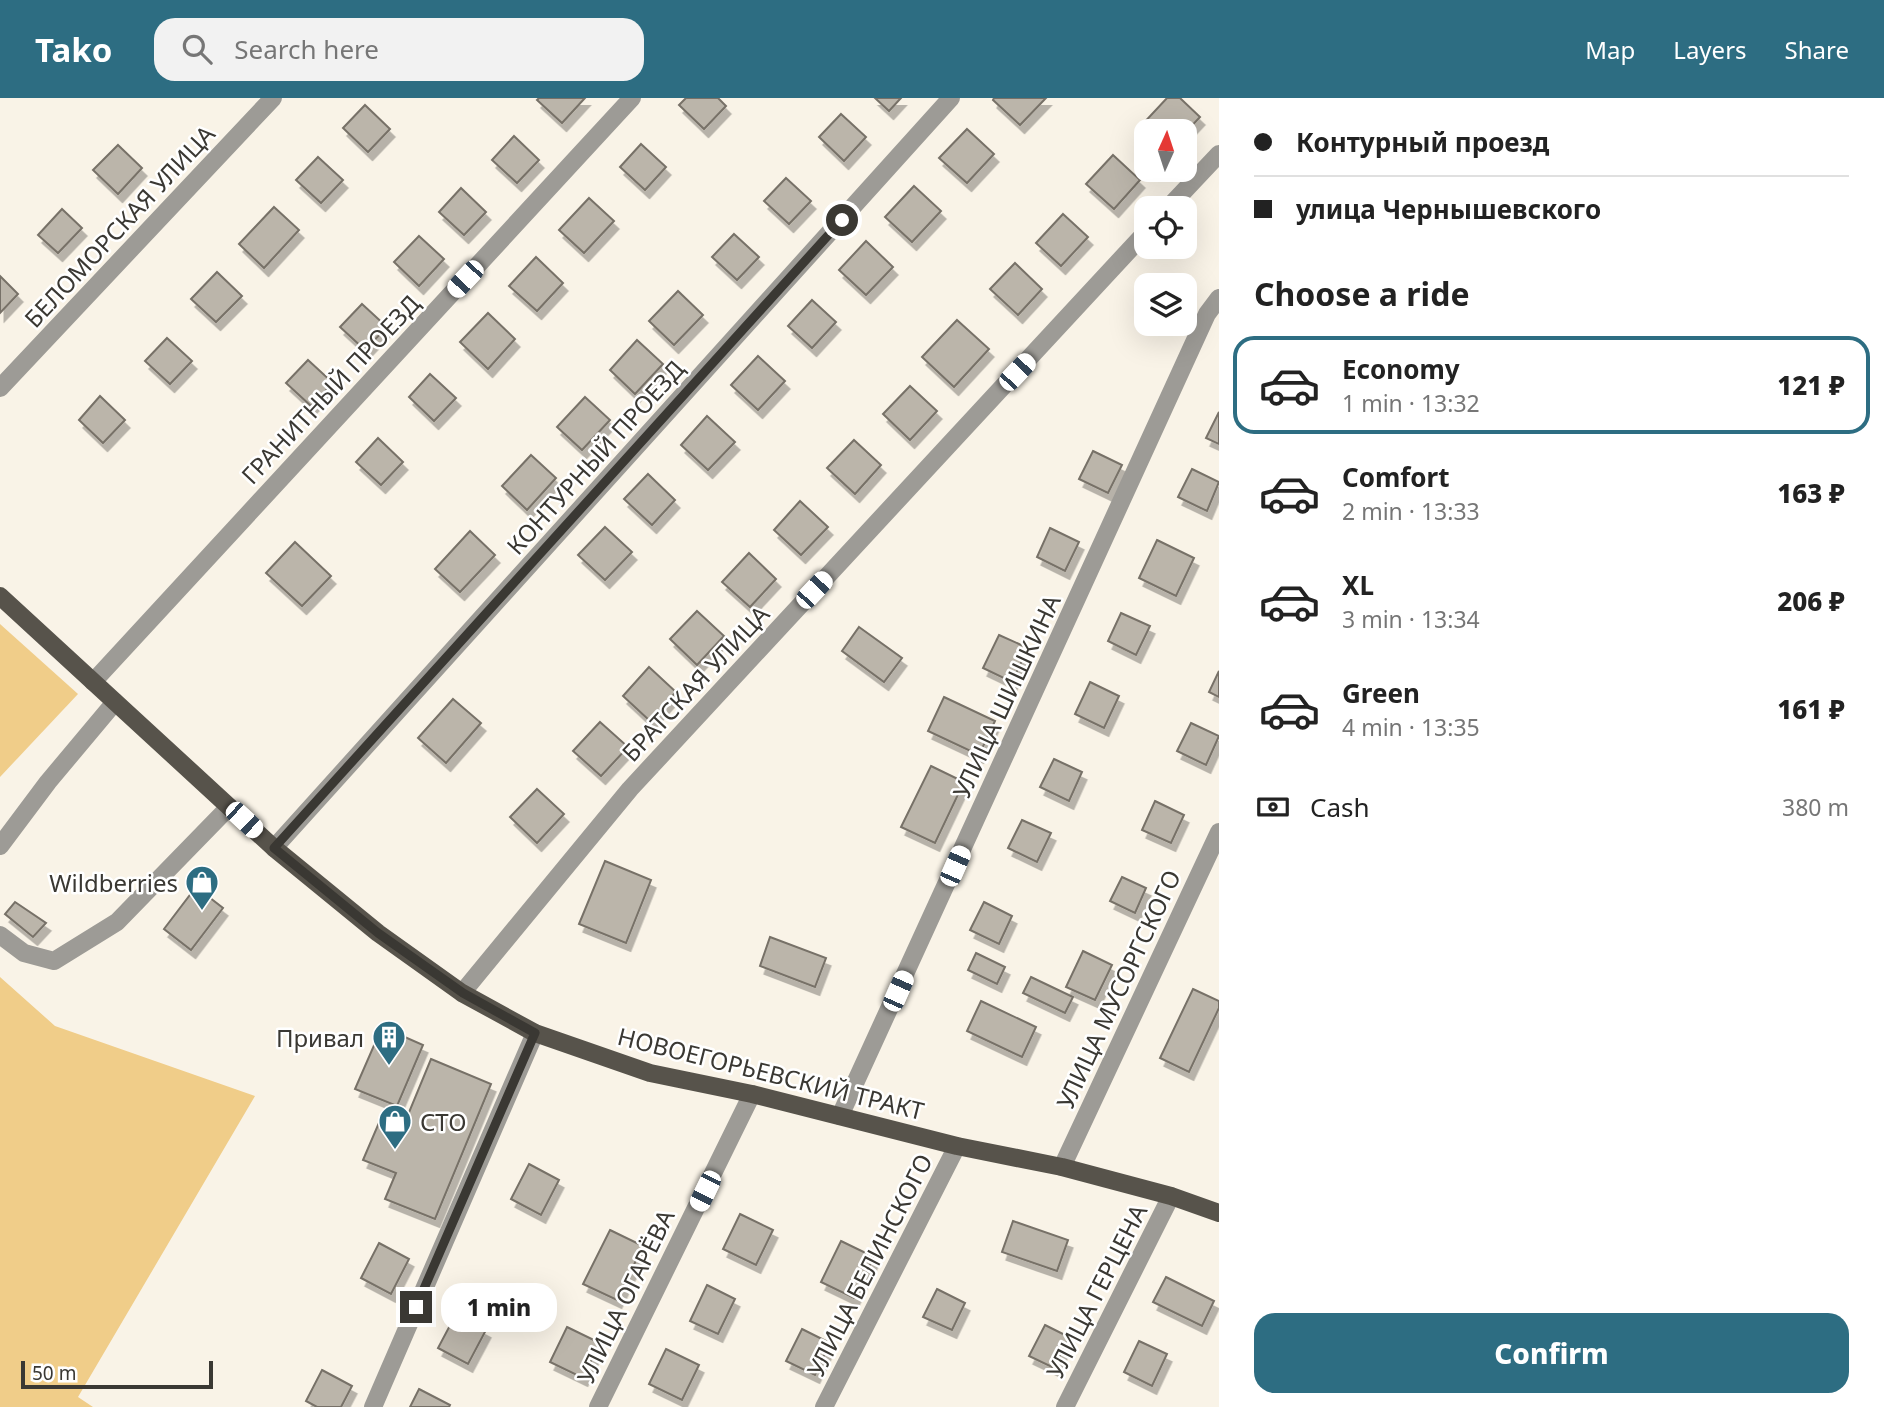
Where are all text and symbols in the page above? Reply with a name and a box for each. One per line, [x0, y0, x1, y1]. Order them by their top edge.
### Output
search box [154, 18, 644, 81]
text: Tako [35, 27, 112, 72]
icon: search [178, 30, 216, 68]
text: Search here [234, 31, 379, 67]
text: Map [1585, 33, 1635, 66]
text: Layers [1673, 33, 1747, 66]
text: Share [1785, 33, 1849, 66]
street label: БЕЛОМОРСКАЯ УЛИЦА [16, 117, 222, 334]
north arrow [1134, 119, 1197, 182]
map controls [1134, 119, 1197, 336]
text: Контурный проезд [1296, 124, 1549, 160]
text: улица Чернышевского [1296, 191, 1601, 227]
button: locate [1134, 196, 1197, 259]
route start [826, 204, 858, 236]
car [443, 256, 488, 302]
text: Choose a ride [1254, 272, 1470, 315]
button: layers [1134, 273, 1197, 336]
street label: ГРАНИТНЫЙ ПРОЕЗД [233, 287, 427, 491]
car [995, 349, 1040, 395]
text: Economy [1342, 351, 1460, 387]
street label: КОНТУРНЫЙ ПРОЕЗД [499, 352, 692, 561]
icon: car [1258, 354, 1321, 417]
text: 121 ₽ [1777, 367, 1845, 403]
text: 1 min · 13:32 [1342, 387, 1480, 419]
text: Comfort [1342, 459, 1450, 495]
icon: car [1258, 462, 1321, 525]
text: 163 ₽ [1777, 475, 1845, 511]
text: 2 min · 13:33 [1342, 495, 1480, 527]
car [792, 567, 837, 613]
text: XL [1342, 567, 1374, 603]
icon: car [1258, 570, 1321, 633]
text: 206 ₽ [1777, 583, 1845, 619]
street label: УЛИЦА ШИШКИНА [944, 588, 1068, 803]
street label: БРАТСКАЯ УЛИЦА [614, 597, 777, 768]
text: 3 min · 13:34 [1342, 603, 1480, 635]
text: Green [1342, 675, 1420, 711]
icon: car [1258, 678, 1321, 741]
text: 161 ₽ [1777, 691, 1845, 727]
text: 4 min · 13:35 [1342, 711, 1480, 743]
icon: cash [1254, 788, 1292, 826]
text: Cash [1310, 789, 1370, 825]
text: 380 m [1782, 791, 1849, 823]
car [222, 798, 267, 842]
car [937, 843, 974, 889]
shop icon: Wildberries [183, 863, 221, 912]
street label: УЛИЦА МУСОРГСКОГО [1048, 864, 1188, 1114]
place label: Wildberries [49, 866, 178, 899]
car [880, 968, 917, 1014]
building icon: Привал [370, 1018, 408, 1067]
street label: НОВОЕГОРЬЕВСКИЙ ТРАКТ [614, 1019, 928, 1127]
place label: Привал [276, 1021, 364, 1054]
shop icon: СТО [376, 1102, 414, 1151]
place label: СТО [420, 1105, 467, 1138]
street label: УЛИЦА БЕЛИНСКОГО [799, 1148, 939, 1382]
car [687, 1168, 724, 1214]
street label: УЛИЦА ГЕРЦЕНА [1038, 1198, 1154, 1384]
street label: УЛИЦА ОГАРЁВА [569, 1203, 682, 1388]
callout: 1 min [440, 1282, 556, 1332]
route end [400, 1291, 432, 1323]
text: 1 min [467, 1291, 531, 1323]
button: Confirm [1254, 1313, 1849, 1393]
scale bar [21, 1358, 214, 1390]
text: 50 m [32, 1360, 76, 1386]

